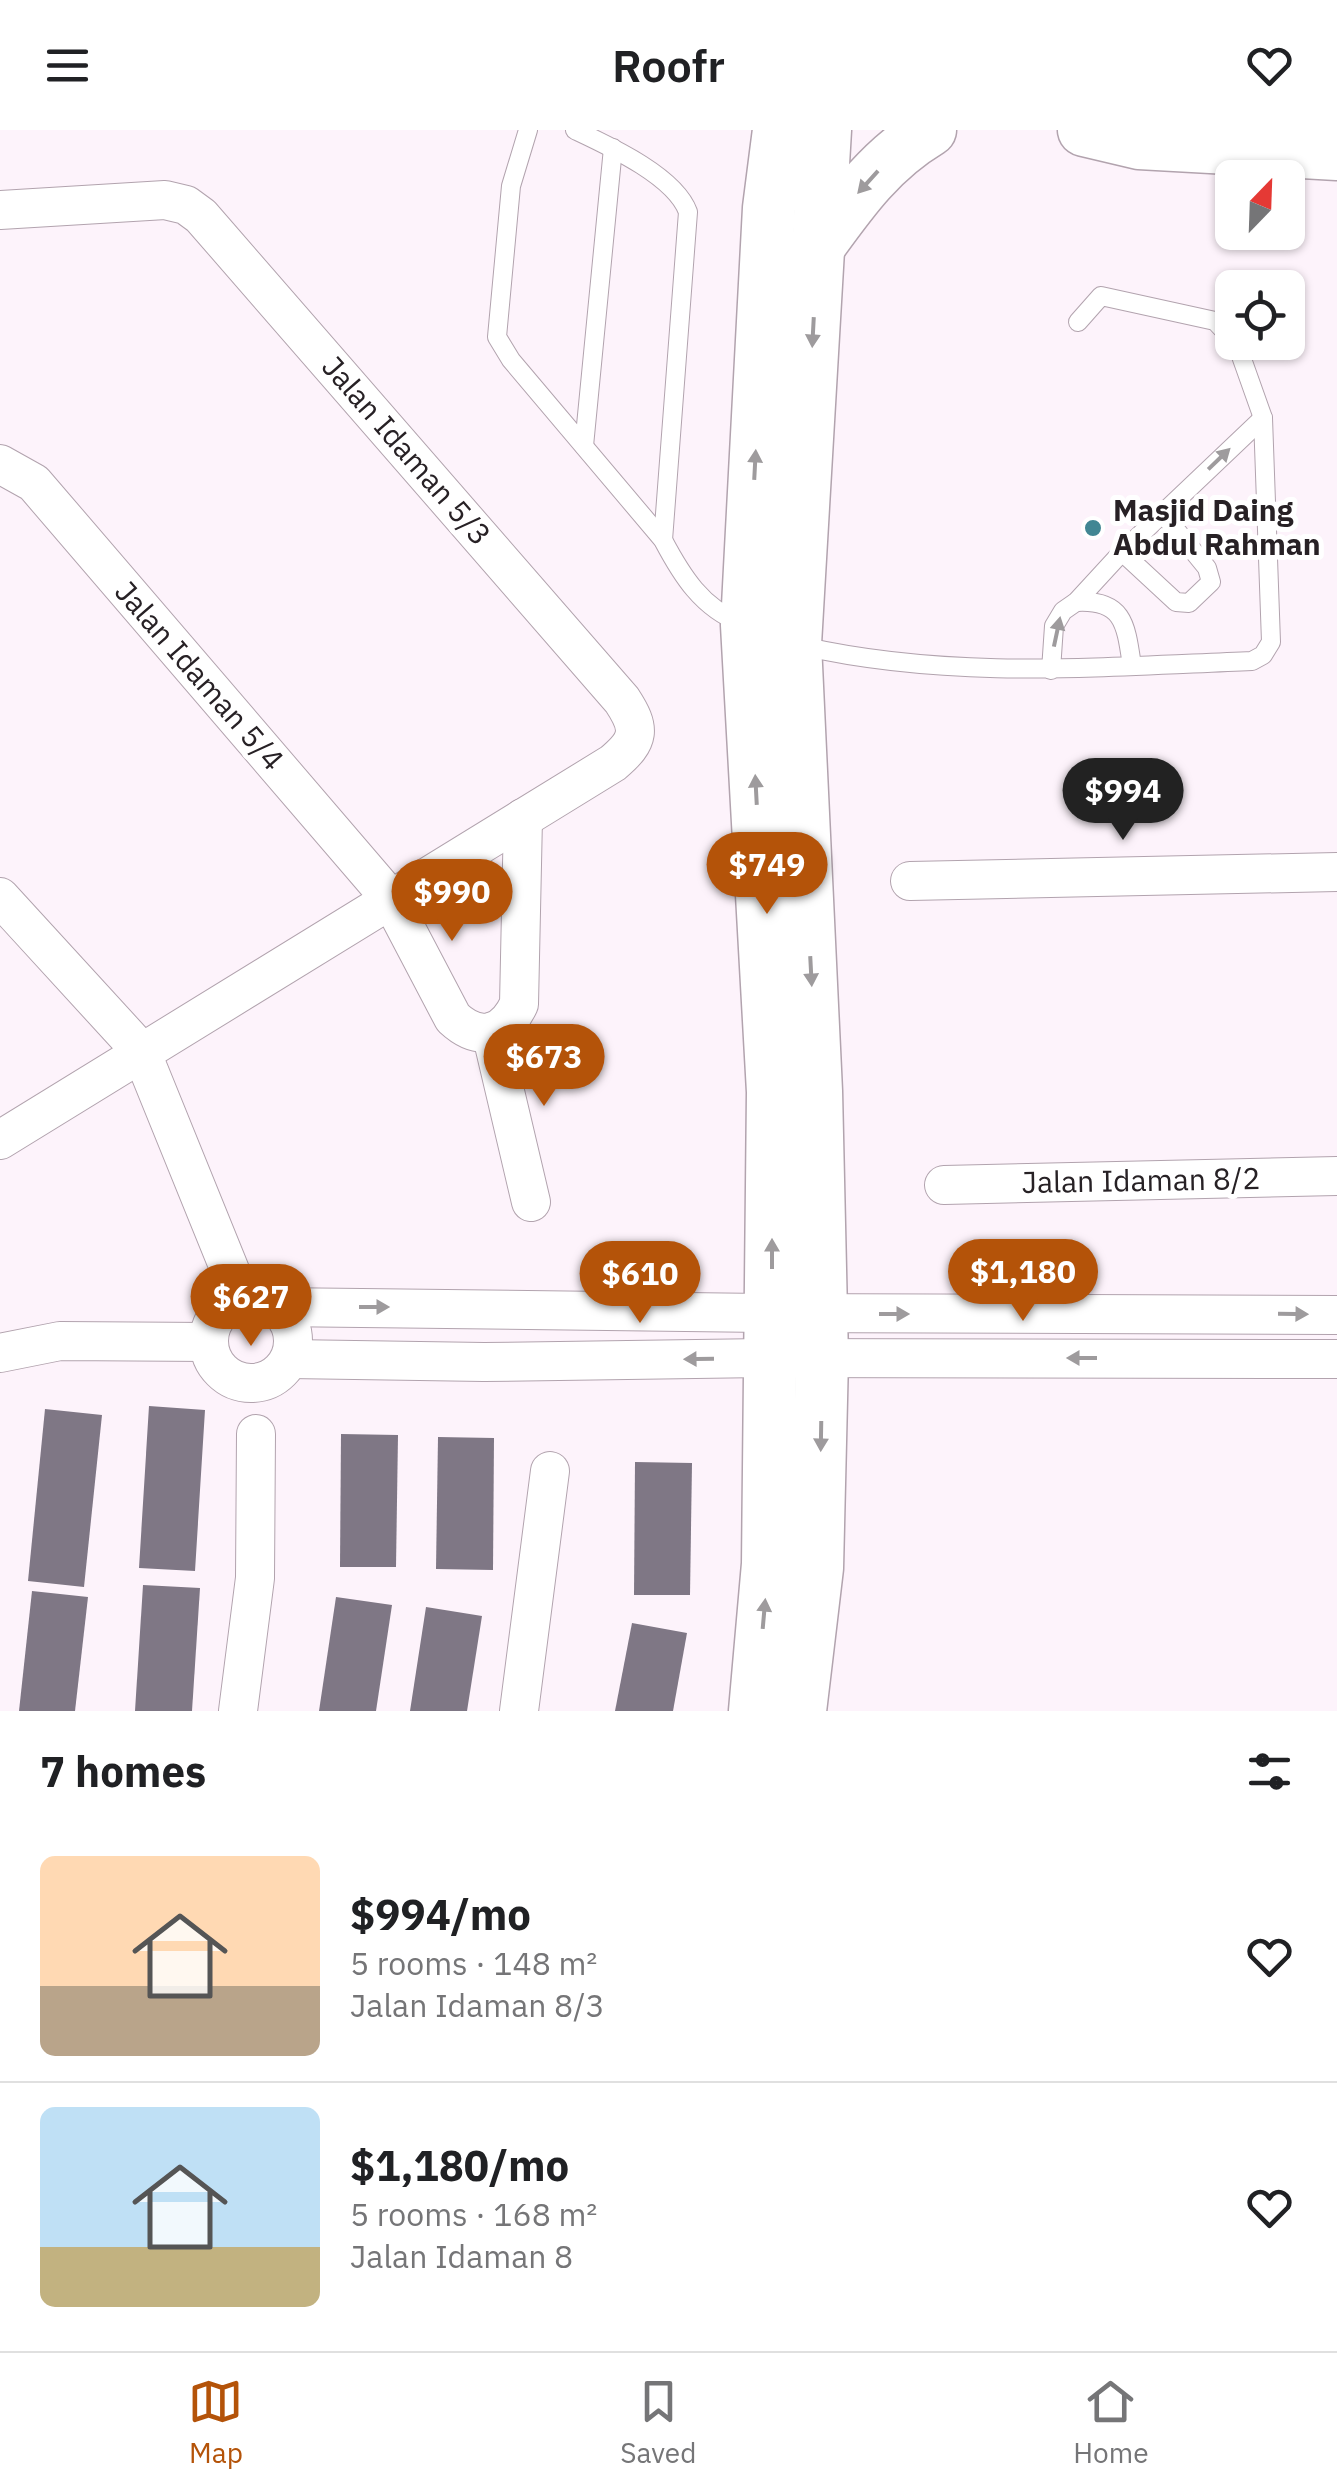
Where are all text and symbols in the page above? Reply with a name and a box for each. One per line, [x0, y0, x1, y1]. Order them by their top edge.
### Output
text: Roofr [612, 36, 725, 94]
icon: menu [40, 38, 95, 93]
icon: heart [1242, 38, 1297, 93]
north arrow [1215, 160, 1305, 250]
map controls [1215, 160, 1305, 360]
one-way arrow [857, 169, 879, 194]
button: locate [1215, 270, 1305, 360]
one-way arrow [805, 317, 821, 349]
street label: Jalan Idaman 5/3 [314, 347, 500, 553]
one-way arrow [1207, 448, 1231, 471]
one-way arrow [747, 449, 763, 481]
place label: Masjid Daing Abdul Rahman [1113, 490, 1321, 563]
marker: Masjid Daing Abdul Rahman [1082, 517, 1104, 539]
street label: Jalan Idaman 5/4 [107, 572, 293, 778]
one-way arrow [1049, 617, 1065, 648]
pin: $994 [1064, 758, 1182, 843]
text: $994 [1085, 769, 1161, 811]
one-way arrow [748, 773, 764, 805]
pin: $749 [708, 832, 826, 917]
text: $749 [729, 843, 805, 885]
pin: $990 [393, 859, 511, 944]
text: $990 [414, 870, 490, 912]
one-way arrow [803, 956, 819, 988]
pin: $673 [485, 1024, 603, 1109]
text: $673 [506, 1035, 582, 1077]
street label: Jalan Idaman 8/2 [1021, 1158, 1261, 1201]
one-way arrow [764, 1238, 780, 1270]
pin: $1,180 [942, 1239, 1104, 1324]
pin: $610 [581, 1241, 699, 1326]
text: $1,180 [970, 1250, 1076, 1292]
text: $610 [602, 1252, 678, 1294]
pin: $627 [192, 1264, 310, 1349]
text: $627 [213, 1275, 289, 1317]
one-way arrow [358, 1299, 390, 1315]
one-way arrow [879, 1306, 911, 1322]
one-way arrow [1277, 1306, 1309, 1322]
one-way arrow [1065, 1350, 1097, 1366]
one-way arrow [683, 1351, 715, 1367]
one-way arrow [812, 1421, 828, 1453]
one-way arrow [756, 1597, 772, 1629]
text: 7 homes [40, 1744, 206, 1799]
icon: filters [1242, 1744, 1297, 1799]
text: $994/mo [350, 1887, 531, 1942]
icon: home [120, 1896, 240, 2016]
icon: heart [1242, 1929, 1297, 1984]
text: 5 rooms · 148 m² [350, 1942, 597, 1984]
text: Jalan Idaman 8/3 [350, 1984, 605, 2026]
text: $1,180/mo [350, 2138, 569, 2193]
icon: home [120, 2147, 240, 2267]
icon: heart [1242, 2180, 1297, 2235]
text: 5 rooms · 168 m² [350, 2193, 597, 2235]
text: Jalan Idaman 8 [350, 2235, 573, 2277]
tab: Map [188, 2374, 243, 2471]
tab: Saved [620, 2374, 696, 2471]
tab: Home [1073, 2374, 1149, 2471]

